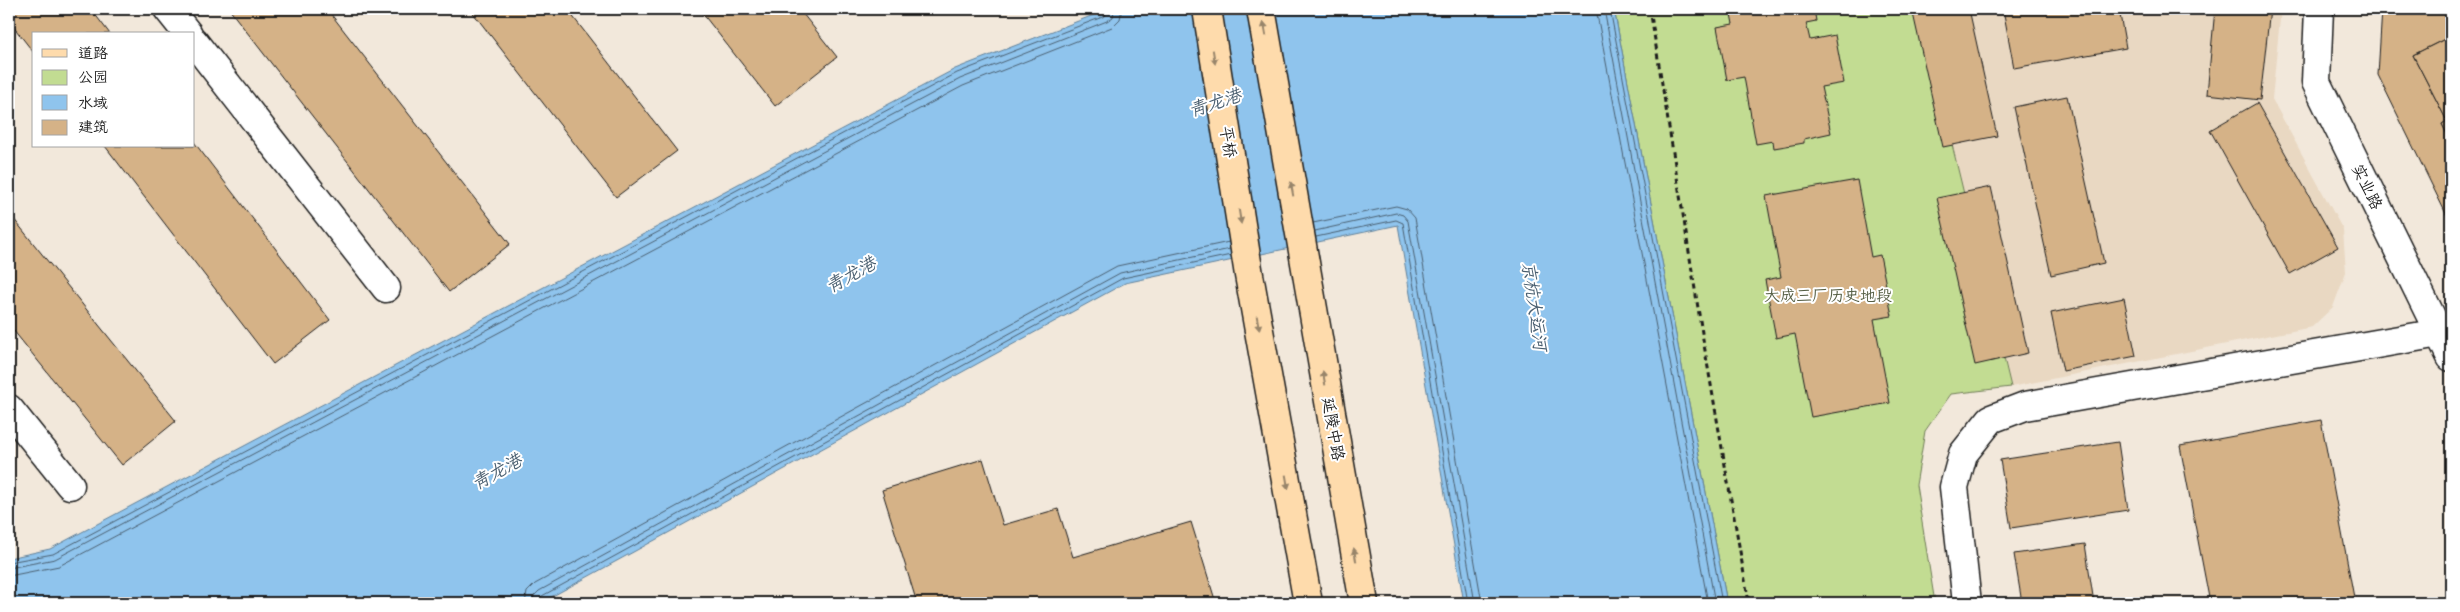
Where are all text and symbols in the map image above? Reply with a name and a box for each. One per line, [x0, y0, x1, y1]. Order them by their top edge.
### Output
one-way arrow [1260, 21, 1268, 37]
legend [32, 32, 195, 148]
text: 道路 [78, 43, 108, 64]
one-way arrow [1211, 49, 1219, 65]
text: 公园 [78, 67, 108, 88]
water label: 青龙港 [1185, 82, 1246, 123]
text: 水域 [78, 93, 108, 114]
text: 建筑 [78, 117, 108, 138]
street label: 平桥 [1215, 124, 1241, 160]
street label: 实业路 [2347, 161, 2387, 213]
one-way arrow [1288, 181, 1296, 197]
one-way arrow [1236, 210, 1244, 226]
water label: 青龙港 [821, 250, 882, 299]
water label: 京杭大运河 [1515, 260, 1553, 355]
park label: 大成三厂历史地段 [1764, 285, 1892, 307]
one-way arrow [1254, 315, 1262, 331]
one-way arrow [1320, 370, 1328, 386]
street label: 延陵中路 [1317, 396, 1349, 462]
water label: 青龙港 [467, 447, 528, 496]
one-way arrow [1283, 475, 1291, 491]
one-way arrow [1350, 547, 1358, 563]

